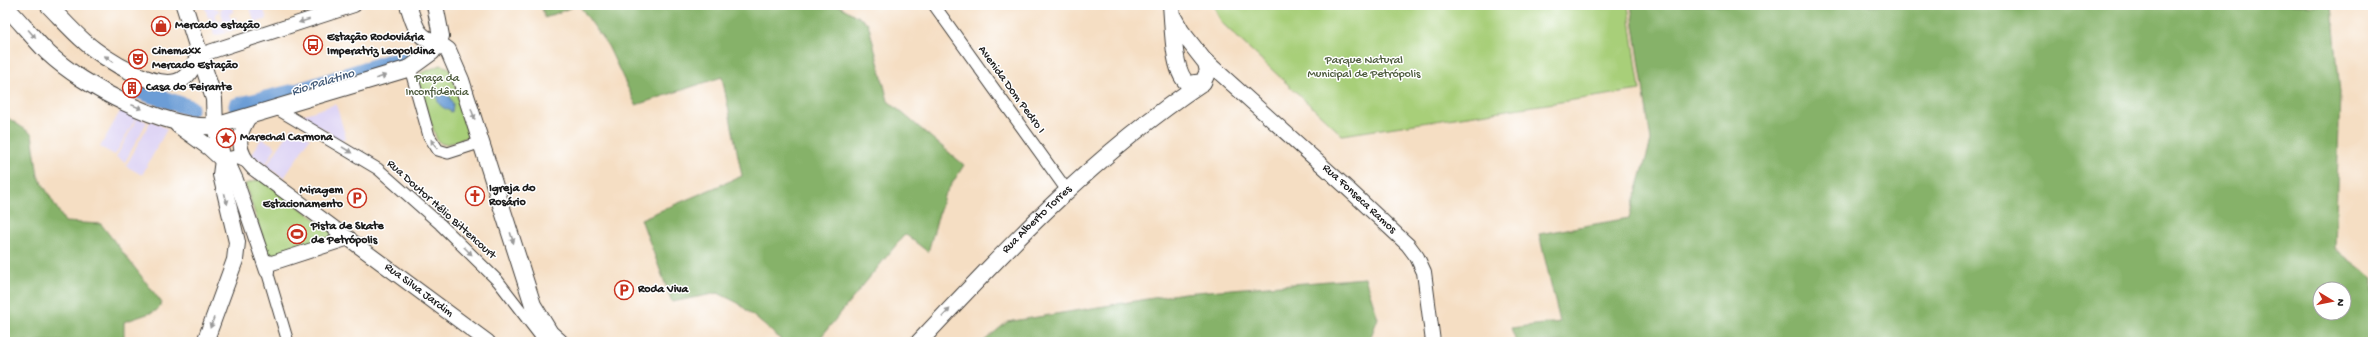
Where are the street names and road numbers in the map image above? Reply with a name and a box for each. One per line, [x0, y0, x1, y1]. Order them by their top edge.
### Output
street label: Avenida Dom Pedro I [975, 43, 1048, 137]
street label: Rua Doutor Hélio Bittencourt [383, 157, 499, 264]
street label: Rua Fonseca Ramos [1319, 162, 1399, 237]
street label: Rua Alberto Torres [999, 182, 1076, 257]
street label: Rua Silva Jardim [381, 260, 456, 321]

